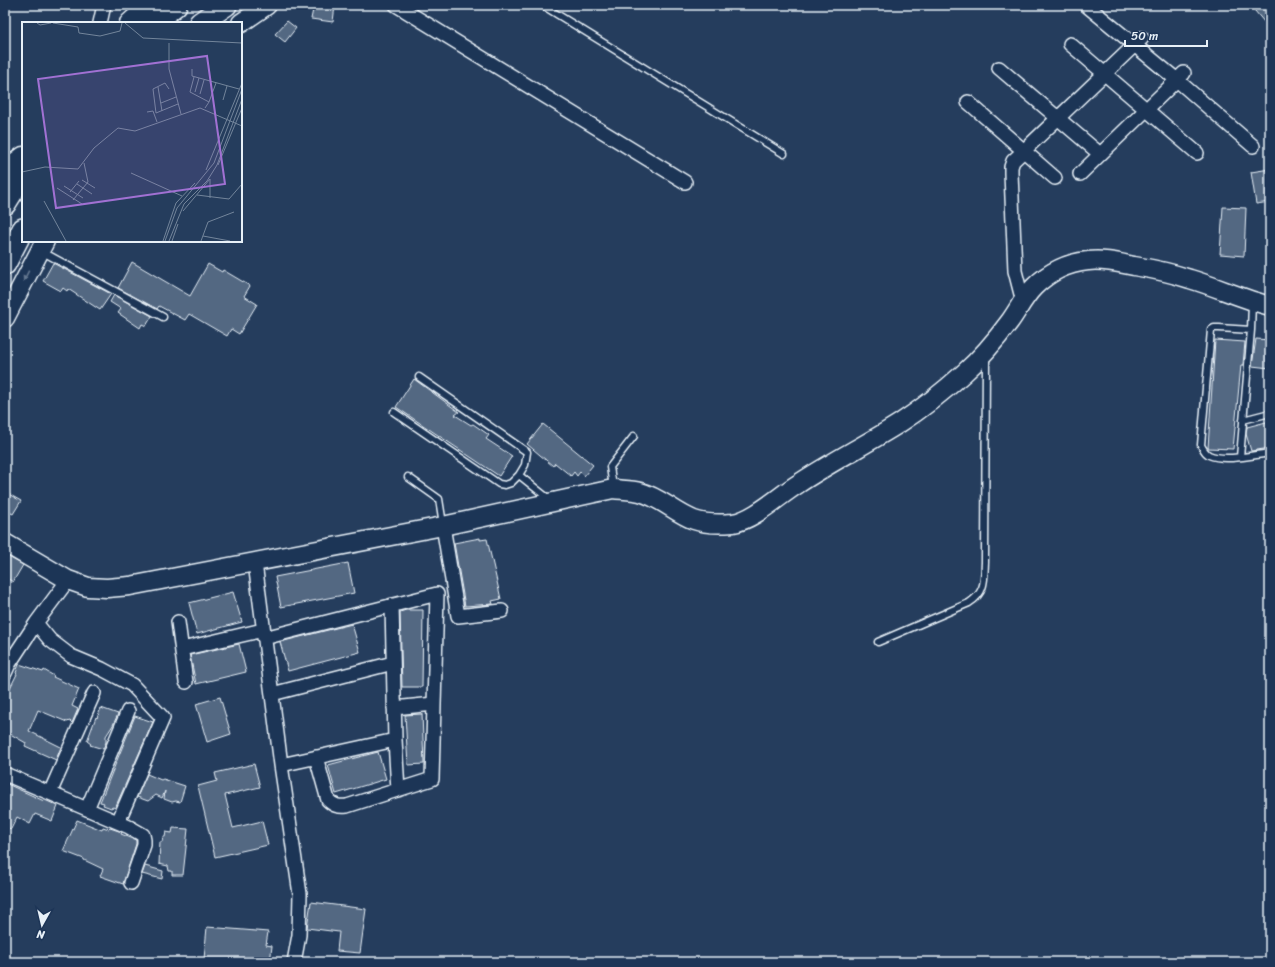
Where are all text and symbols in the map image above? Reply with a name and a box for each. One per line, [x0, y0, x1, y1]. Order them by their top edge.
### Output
inset map [22, 22, 242, 242]
scale bar [1125, 22, 1207, 48]
text: 50 m [1131, 25, 1158, 47]
one-way arrow [23, 270, 30, 281]
north arrow [22, 905, 62, 945]
text: N [35, 924, 47, 944]

